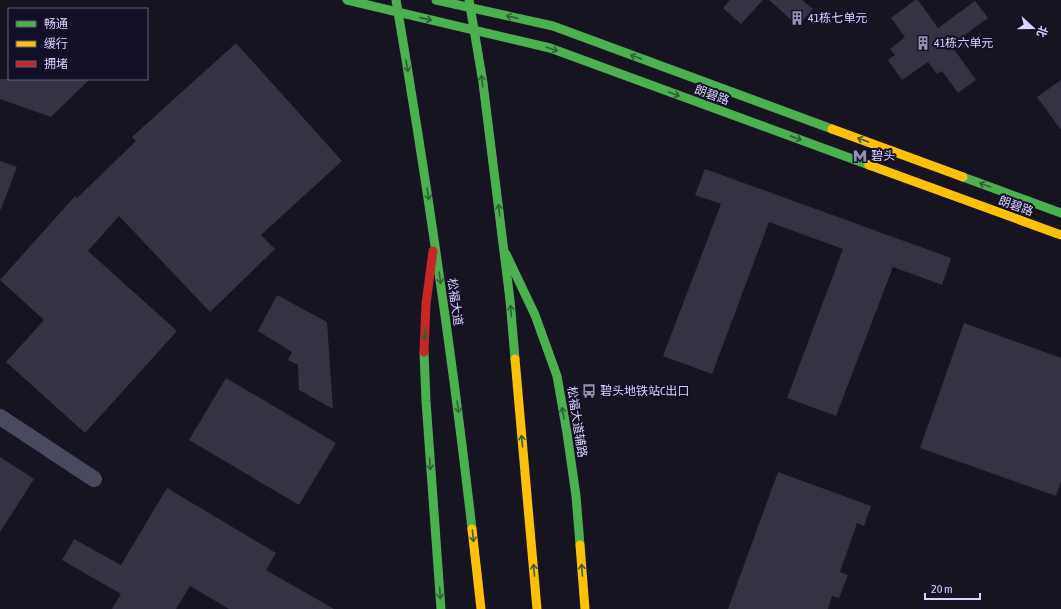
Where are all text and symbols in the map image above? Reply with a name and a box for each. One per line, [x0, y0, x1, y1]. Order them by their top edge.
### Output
legend [8, 8, 148, 80]
north arrow [1013, 8, 1053, 48]
building icon: 41栋七单元 [789, 10, 805, 26]
place label: 41栋七单元 [808, 11, 867, 25]
one-way arrow [506, 13, 519, 21]
one-way arrow [419, 15, 432, 23]
text: 畅通 [44, 17, 68, 31]
text: 北 [1035, 24, 1050, 39]
building icon: 41栋六单元 [915, 35, 931, 51]
place label: 41栋六单元 [934, 36, 993, 50]
text: 缓行 [44, 37, 68, 51]
one-way arrow [545, 46, 558, 53]
one-way arrow [630, 52, 642, 60]
text: 拥堵 [44, 57, 68, 71]
one-way arrow [403, 59, 411, 72]
one-way arrow [478, 75, 486, 88]
street label: 朗碧路 [693, 82, 731, 108]
one-way arrow [668, 90, 680, 98]
one-way arrow [790, 135, 802, 143]
one-way arrow [857, 136, 869, 144]
metro station icon: 碧头 [852, 148, 868, 164]
place label: 碧头 [871, 149, 895, 163]
one-way arrow [979, 181, 991, 189]
one-way arrow [424, 188, 432, 201]
street label: 朗碧路 [997, 193, 1035, 219]
one-way arrow [495, 204, 502, 217]
one-way arrow [436, 271, 444, 284]
street label: 松福大道 [445, 277, 465, 327]
one-way arrow [507, 305, 515, 318]
one-way arrow [421, 327, 429, 340]
bus stop icon: 碧头地铁站C出口 [581, 383, 597, 399]
place label: 碧头地铁站C出口 [600, 384, 689, 398]
street label: 松福大道辅路 [564, 385, 590, 459]
one-way arrow [454, 400, 462, 413]
one-way arrow [559, 407, 567, 420]
one-way arrow [519, 435, 526, 448]
one-way arrow [427, 457, 434, 470]
one-way arrow [469, 529, 477, 542]
one-way arrow [530, 564, 537, 577]
one-way arrow [578, 564, 586, 577]
scale bar [925, 575, 980, 601]
text: 20 m [931, 582, 953, 596]
one-way arrow [436, 587, 443, 600]

